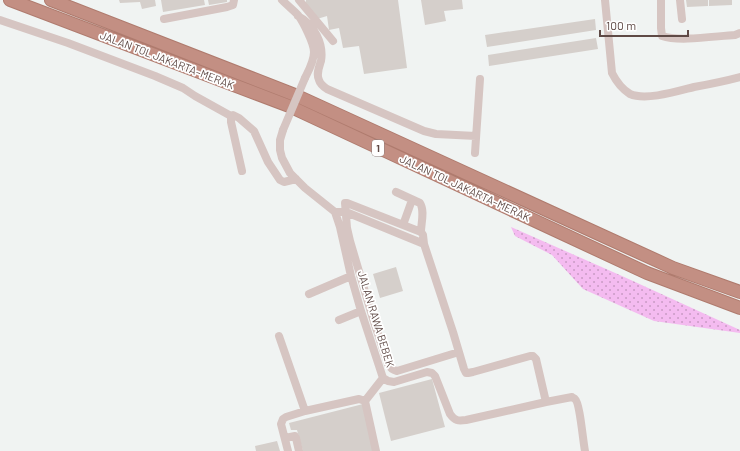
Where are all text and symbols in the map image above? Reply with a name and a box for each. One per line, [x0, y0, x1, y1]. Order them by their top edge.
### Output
scale bar [600, 12, 688, 38]
text: 100 m [606, 18, 636, 32]
street label: JALAN TOL JAKARTA–MERAK [98, 28, 236, 91]
road number: 1 [372, 140, 384, 156]
street label: JALAN TOL JAKARTA–MERAK [398, 152, 533, 224]
street label: JALAN RAWA BEBEK [356, 269, 397, 369]

